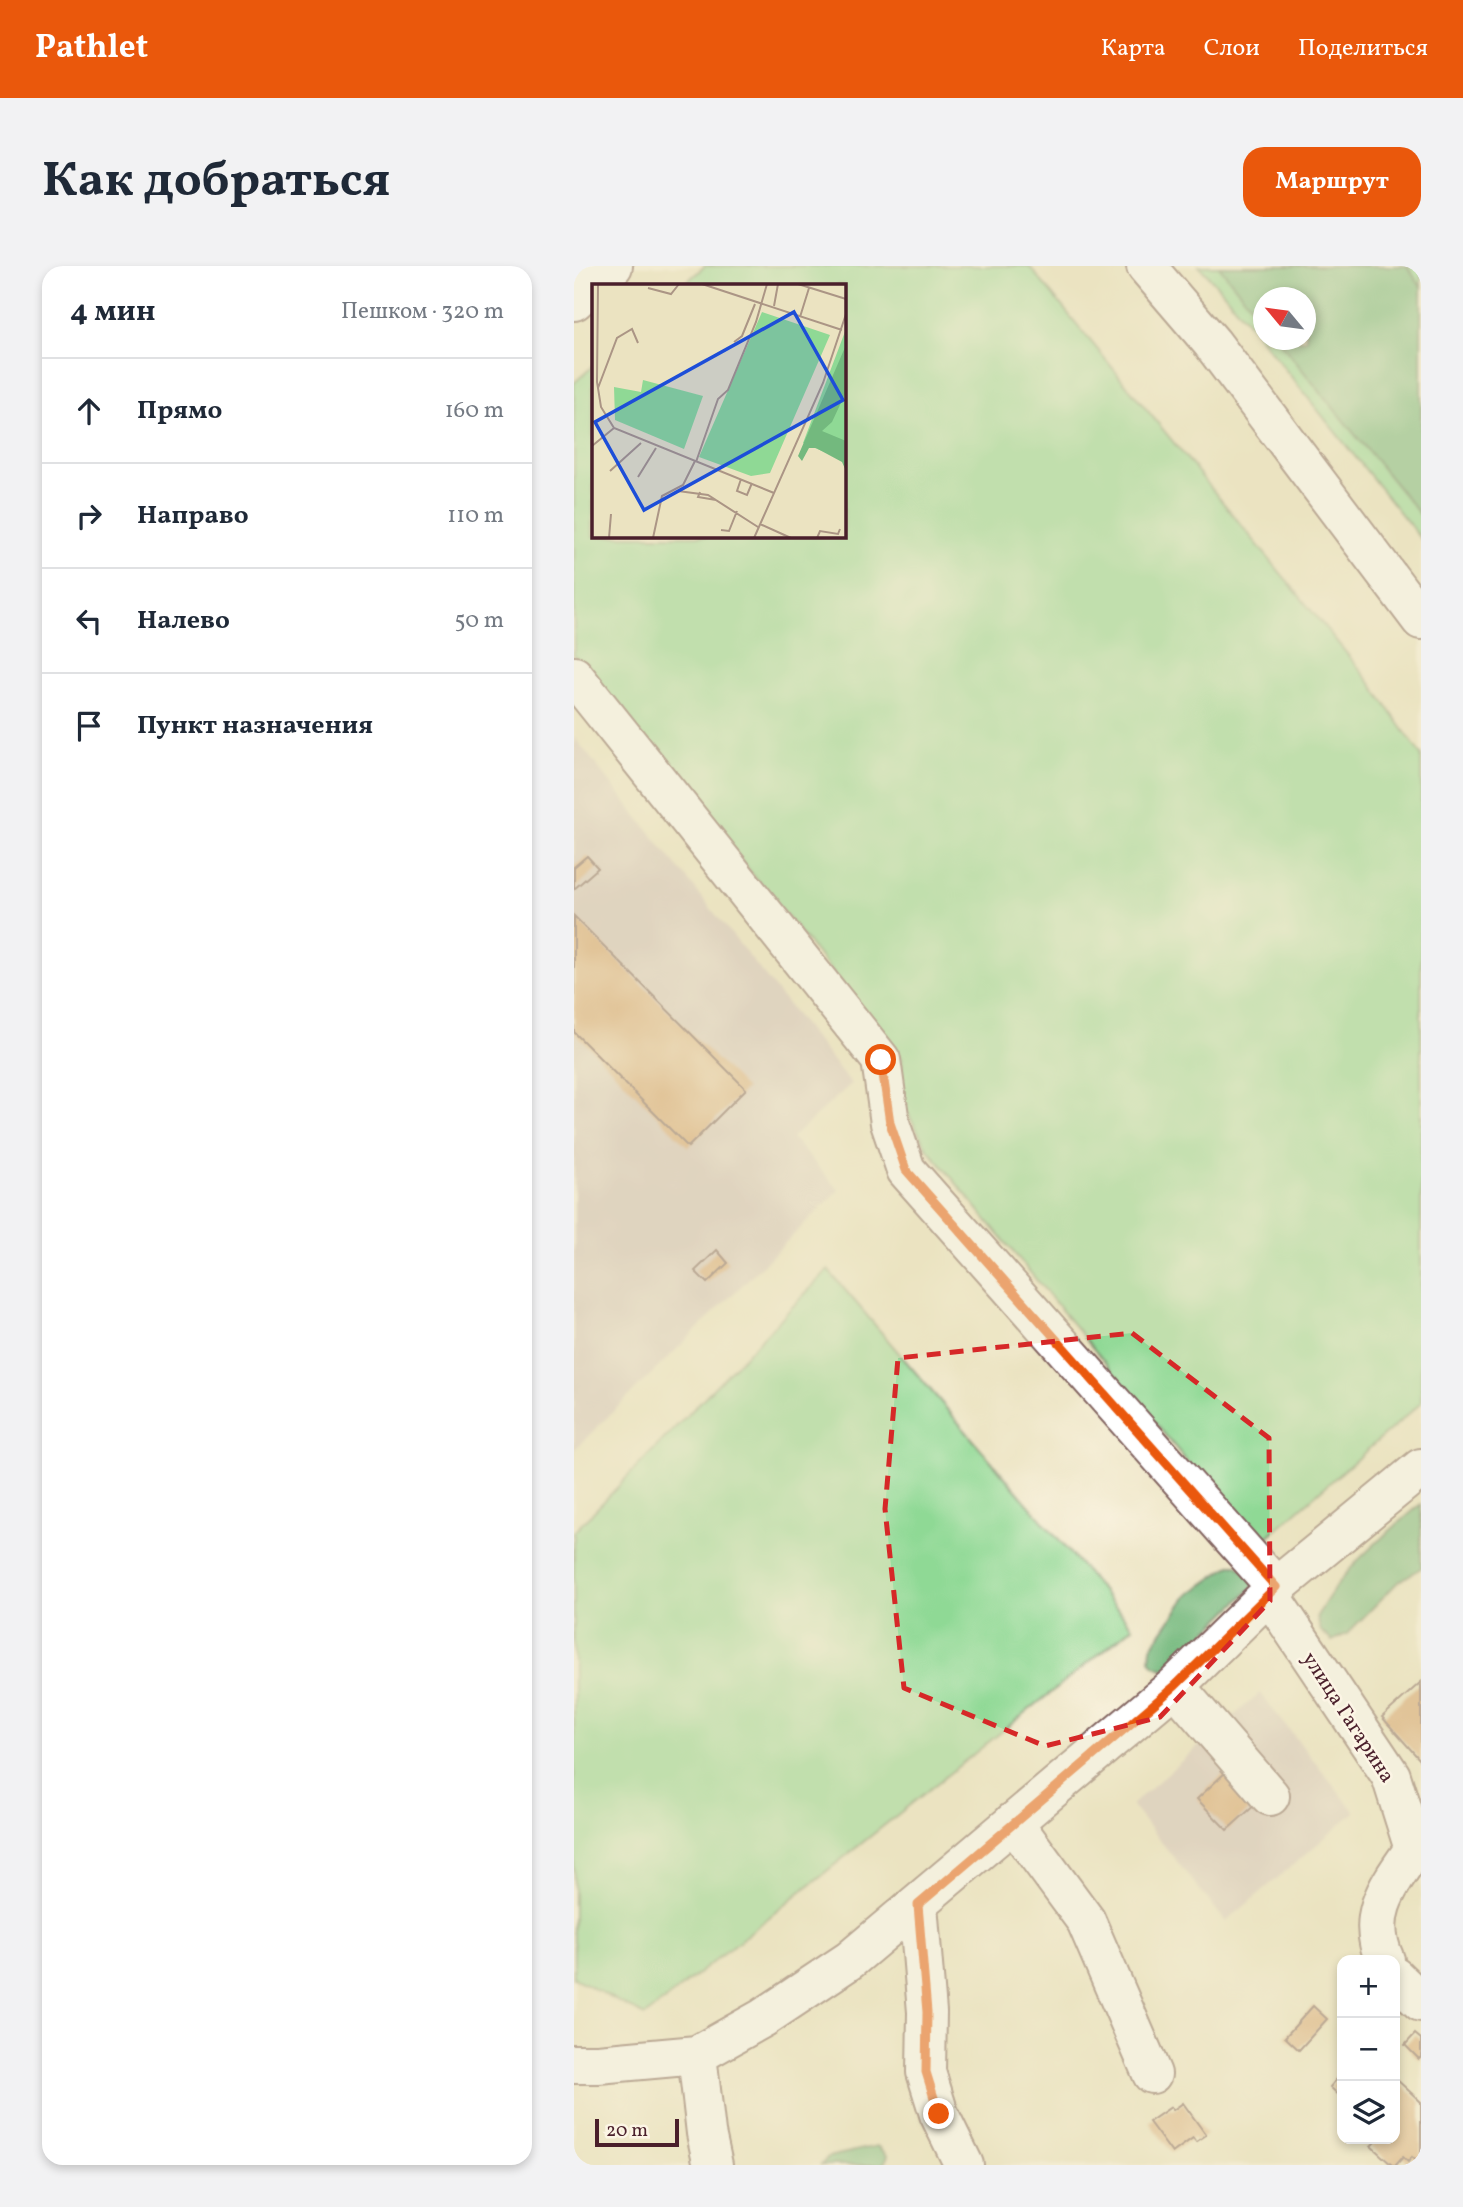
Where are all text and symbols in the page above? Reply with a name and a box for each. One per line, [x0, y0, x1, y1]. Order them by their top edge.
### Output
text: Pathlet [35, 26, 148, 72]
text: Карта [1101, 32, 1166, 66]
text: Слои [1204, 32, 1260, 66]
text: Поделиться [1298, 32, 1428, 66]
button: Маршрут [1243, 147, 1421, 217]
text: Как добраться [42, 148, 390, 217]
inset map [592, 284, 845, 537]
north arrow [1253, 287, 1316, 350]
text: 4 мин [70, 291, 155, 333]
text: Пешком · 320 m [341, 296, 504, 328]
icon: ahead [70, 392, 108, 430]
text: Прямо [137, 393, 222, 429]
text: 160 m [445, 395, 504, 427]
icon: right [70, 497, 108, 535]
text: Направо [137, 498, 249, 534]
text: 110 m [447, 500, 504, 532]
icon: left [70, 602, 108, 640]
text: Налево [137, 603, 230, 639]
text: 50 m [455, 605, 504, 637]
icon: arrive [70, 707, 108, 745]
text: Пункт назначения [137, 708, 373, 744]
route start [865, 1044, 896, 1075]
street label: улица Гагарина [1295, 1647, 1401, 1789]
map controls [1337, 1955, 1400, 2144]
button: + [1337, 1955, 1400, 2018]
button: − [1337, 2018, 1400, 2081]
button: layers [1337, 2081, 1400, 2144]
route end [923, 2098, 954, 2129]
scale bar [595, 2116, 679, 2148]
text: 20 m [606, 2118, 648, 2144]

